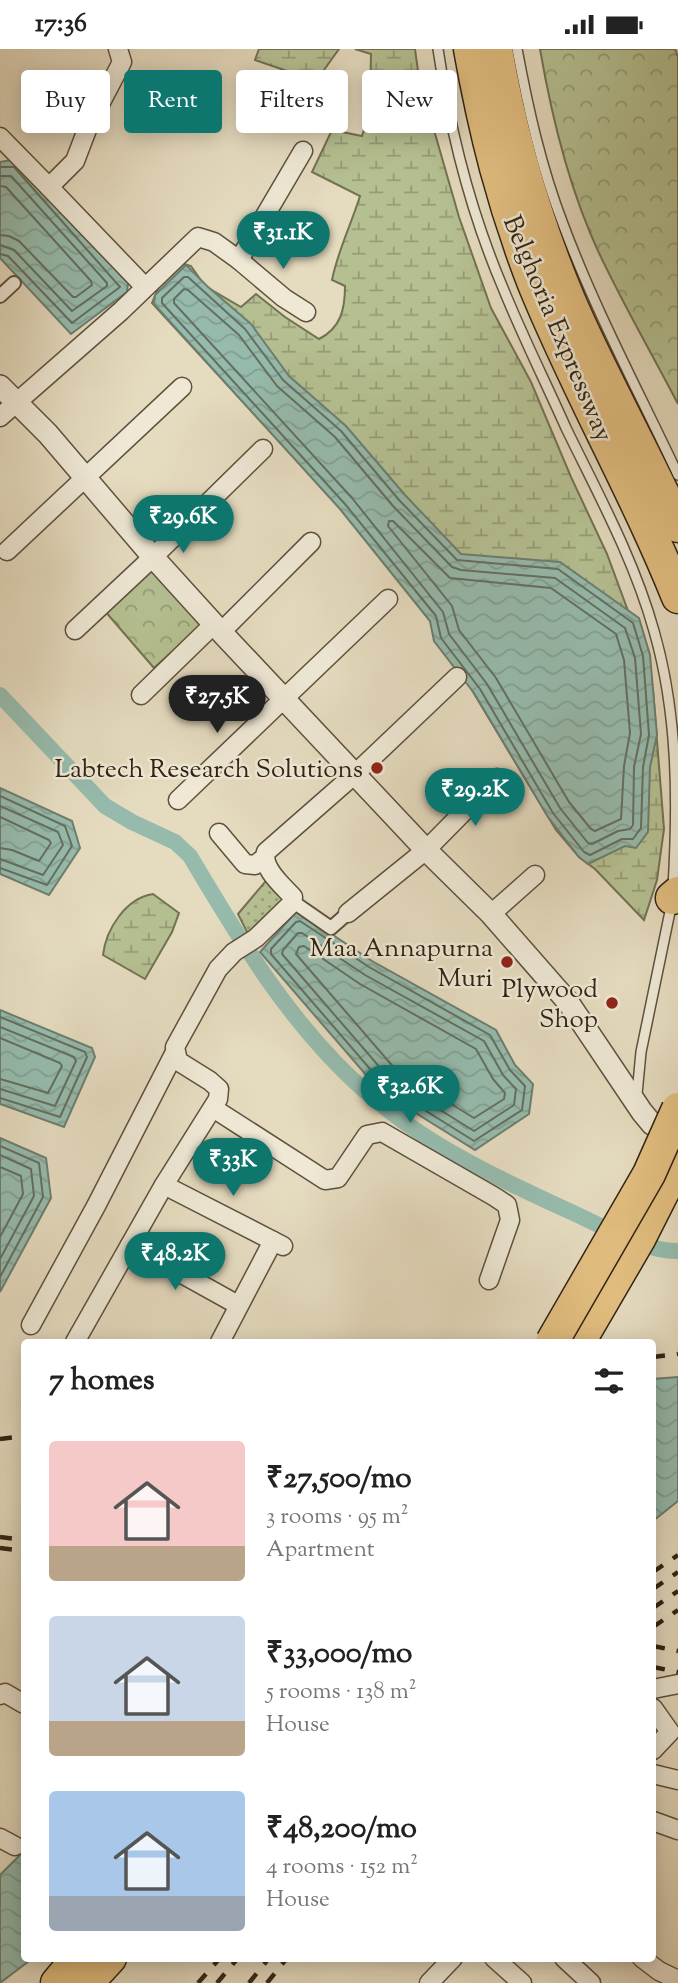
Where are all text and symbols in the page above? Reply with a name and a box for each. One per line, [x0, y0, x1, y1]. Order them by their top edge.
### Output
text: 17:36 [35, 6, 87, 43]
chip: Buy [21, 70, 110, 133]
chip: Rent [124, 70, 222, 133]
chip: Filters [236, 70, 348, 133]
chip: New [362, 70, 457, 133]
street label: Belghoria Expressway [492, 210, 621, 448]
pin: ₹31.1K [226, 211, 340, 271]
text: ₹31.1K [253, 217, 313, 250]
pin: ₹29.6K [126, 496, 240, 555]
text: ₹29.6K [149, 501, 217, 534]
pin: ₹27.5K [160, 675, 274, 735]
text: ₹27.5K [185, 681, 249, 714]
place label: Labtech Research Solutions [54, 752, 363, 789]
marker: Labtech Research Solutions [369, 760, 385, 776]
pin: ₹29.2K [418, 769, 532, 828]
text: ₹29.2K [441, 774, 509, 807]
place label: Maa Annapurna Muri [310, 931, 493, 998]
marker: Maa Annapurna Muri [499, 954, 515, 970]
place label: Plywood Shop [502, 972, 598, 1039]
marker: Plywood Shop [604, 995, 620, 1011]
pin: ₹32.6K [353, 1065, 467, 1125]
text: ₹32.6K [377, 1071, 443, 1104]
pin: ₹33K [192, 1139, 274, 1198]
text: ₹33K [209, 1144, 257, 1177]
pin: ₹48.2K [118, 1233, 232, 1292]
text: ₹48.2K [140, 1238, 210, 1271]
text: 7 homes [49, 1360, 154, 1403]
icon: filters [590, 1362, 628, 1400]
text: ₹27,500/mo [266, 1458, 412, 1501]
icon: home [105, 1469, 189, 1553]
text: 3 rooms · 95 m² [266, 1501, 409, 1534]
text: Apartment [266, 1534, 375, 1567]
text: ₹33,000/mo [266, 1633, 412, 1676]
icon: home [105, 1644, 189, 1728]
text: 5 rooms · 138 m² [266, 1676, 417, 1709]
text: House [266, 1709, 330, 1742]
text: ₹48,200/mo [266, 1808, 417, 1851]
icon: home [105, 1819, 189, 1903]
text: 4 rooms · 152 m² [266, 1851, 418, 1884]
text: House [266, 1884, 330, 1917]

